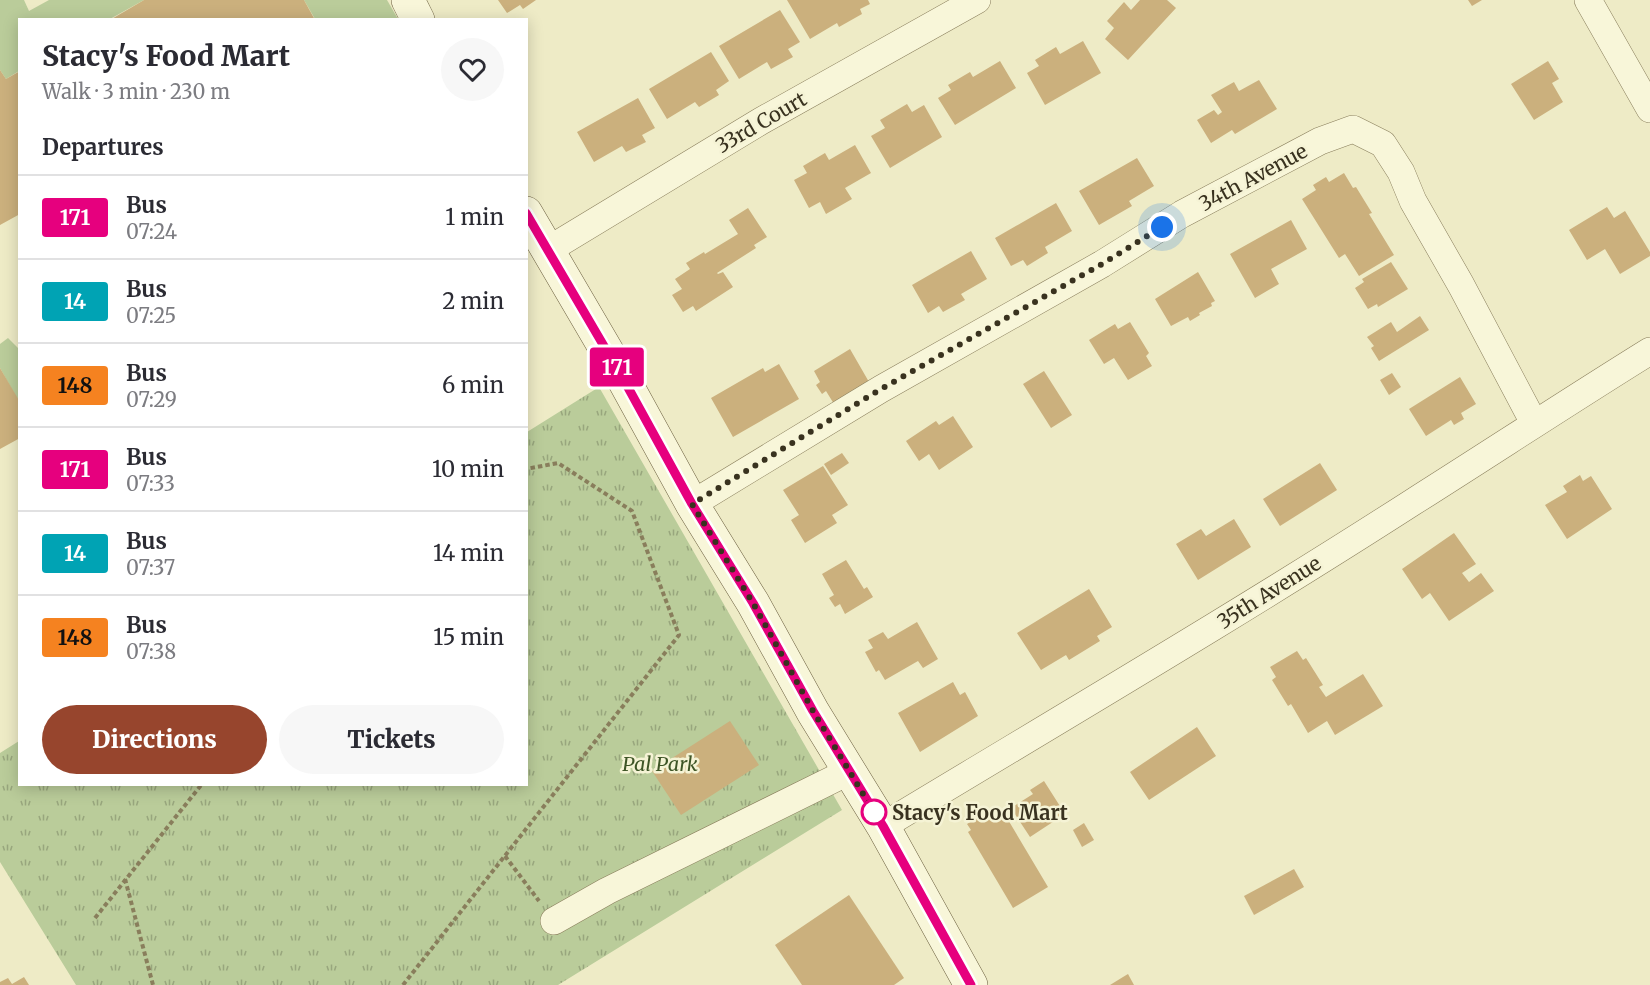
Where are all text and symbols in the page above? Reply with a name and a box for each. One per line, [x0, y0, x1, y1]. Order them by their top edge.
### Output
text: Stacy's Food Mart [42, 38, 290, 74]
button: heart [441, 38, 504, 101]
text: Walk · 3 min · 230 m [42, 79, 230, 104]
street label: 33rd Court [711, 86, 811, 158]
text: Departures [42, 133, 164, 161]
street label: 34th Avenue [1195, 138, 1311, 216]
text: Bus [126, 191, 167, 219]
text: 1 min [445, 203, 504, 231]
text: 171 [60, 204, 90, 231]
your location [1147, 212, 1177, 242]
text: 07:24 [126, 219, 177, 244]
text: Bus [126, 275, 167, 303]
text: 2 min [442, 287, 504, 315]
text: 14 [64, 288, 86, 315]
text: 07:25 [126, 303, 176, 328]
line badge: 171 [582, 348, 652, 386]
text: 171 [602, 354, 632, 381]
text: Bus [126, 359, 167, 387]
text: 6 min [442, 371, 504, 399]
text: 148 [58, 372, 92, 399]
text: 07:29 [126, 387, 177, 412]
text: Bus [126, 443, 167, 471]
text: 10 min [432, 455, 504, 483]
text: 171 [60, 456, 90, 483]
text: 07:33 [126, 471, 175, 496]
text: Bus [126, 527, 167, 555]
text: 14 min [433, 539, 504, 567]
text: 14 [64, 540, 86, 567]
street label: 35th Avenue [1213, 550, 1325, 634]
text: 07:37 [126, 555, 175, 580]
text: Bus [126, 611, 167, 639]
text: 15 min [433, 623, 504, 651]
text: 148 [58, 624, 92, 651]
text: 07:38 [126, 639, 176, 664]
button: Directions [42, 705, 267, 774]
button: Tickets [279, 705, 504, 774]
park label: Pal Park [622, 751, 698, 776]
marker: Stacy's Food Mart [861, 799, 887, 825]
place label: Stacy's Food Mart [892, 800, 1068, 825]

